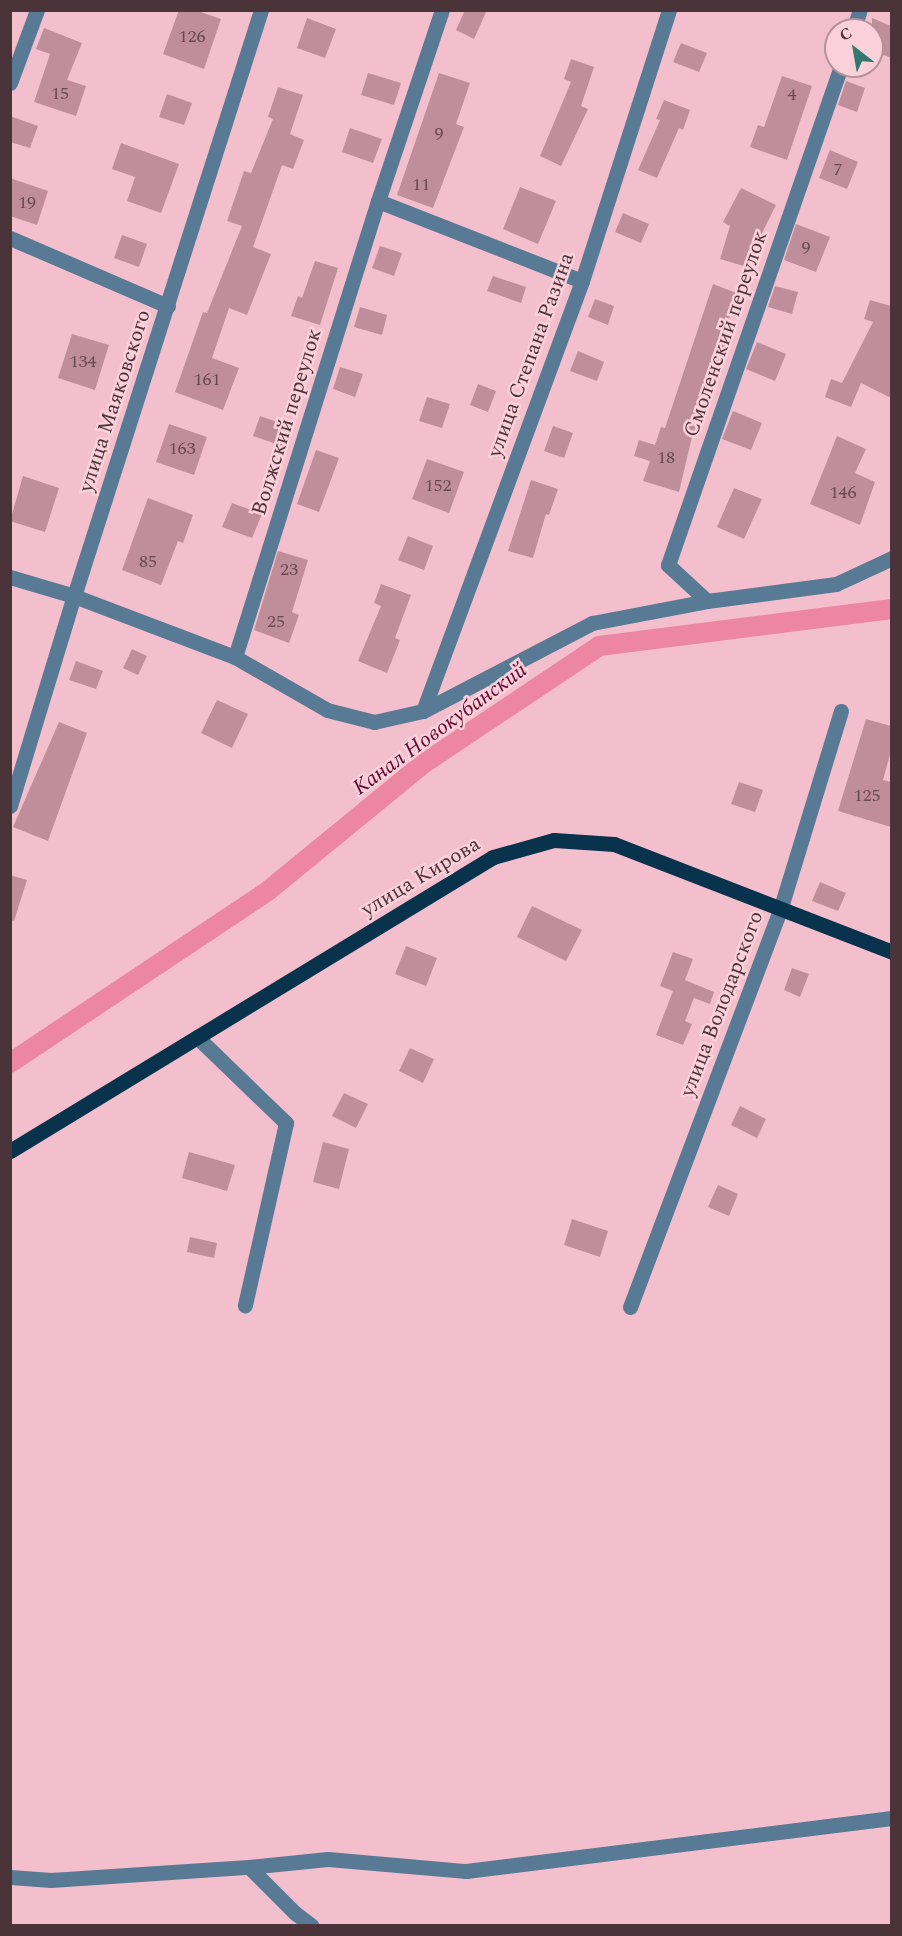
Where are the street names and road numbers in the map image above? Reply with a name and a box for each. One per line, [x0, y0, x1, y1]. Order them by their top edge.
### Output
street label: Смоленский переулок [679, 228, 773, 440]
street label: улица Степана Разина [482, 249, 580, 461]
street label: улица Маяковского [74, 307, 156, 495]
street label: Волжский переулок [247, 326, 327, 518]
street label: улица Кирова [357, 832, 485, 922]
street label: улица Володарского [675, 908, 769, 1100]

